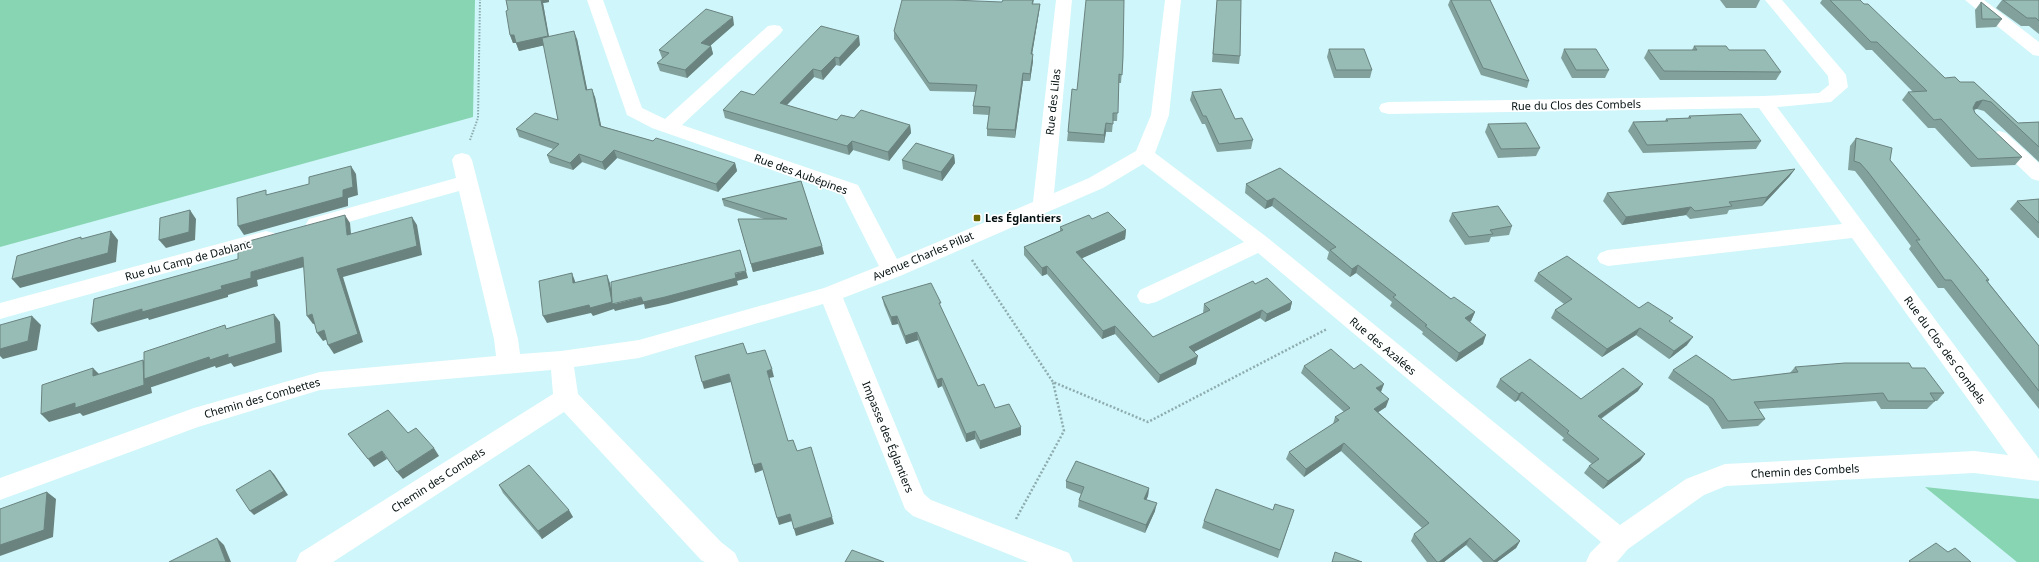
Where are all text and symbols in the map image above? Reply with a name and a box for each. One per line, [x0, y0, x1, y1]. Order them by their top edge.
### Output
street label: Rue des Lilas [1042, 68, 1063, 136]
street label: Rue du Clos des Combels [1511, 96, 1641, 113]
street label: Rue des Aubépines [752, 150, 850, 197]
place label: Les Églantiers [985, 210, 1062, 225]
marker: Les Églantiers [972, 213, 982, 223]
street label: Avenue Charles Pillat [870, 227, 976, 284]
street label: Rue du Camp de Dablanc [123, 235, 253, 284]
street label: Rue du Clos des Combels [1901, 293, 1990, 407]
street label: Rue des Azalées [1347, 313, 1420, 378]
street label: Chemin des Combettes [202, 374, 322, 421]
street label: Impasse des Églantiers [859, 379, 918, 495]
street label: Chemin des Combels [388, 444, 487, 516]
street label: Chemin des Combels [1750, 460, 1860, 481]

